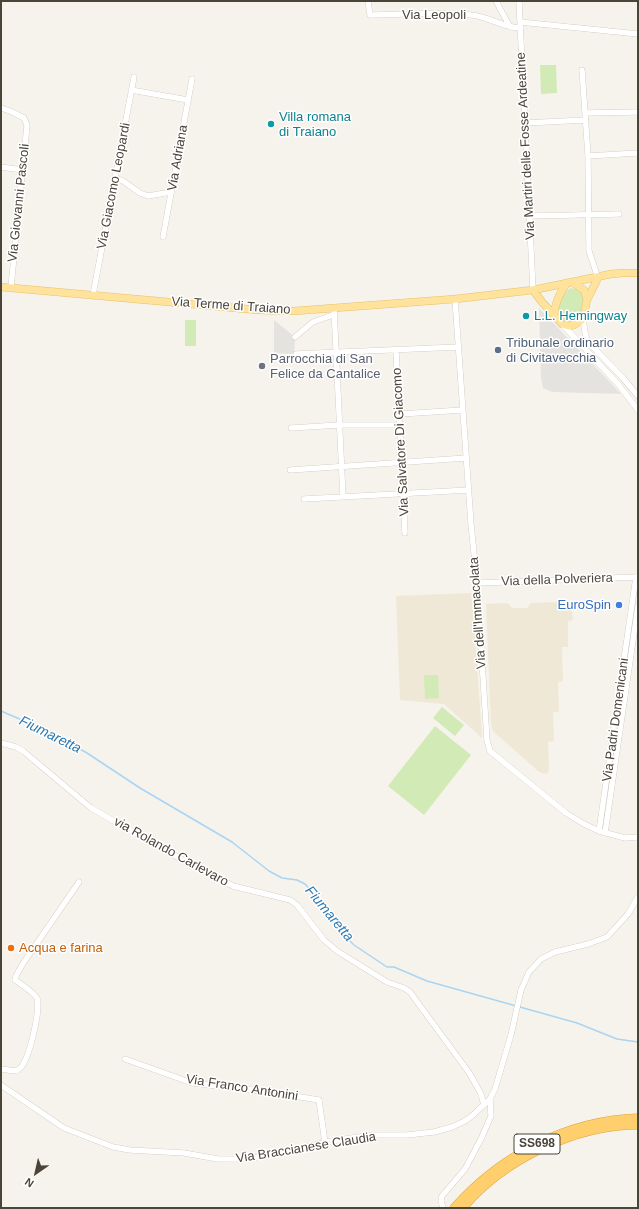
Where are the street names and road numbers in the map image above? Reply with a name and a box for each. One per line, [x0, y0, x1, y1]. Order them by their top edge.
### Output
street label: Via Leopoli [402, 7, 466, 23]
street label: Via Martiri delle Fosse Ardeatine [513, 52, 539, 240]
street label: Via Giacomo Leopardi [94, 121, 134, 251]
street label: Via Adriana [165, 124, 191, 192]
street label: Via Giovanni Pascoli [5, 143, 33, 263]
street label: Via Terme di Traiano [171, 294, 291, 318]
street label: Via Salvatore Di Giacomo [389, 367, 413, 517]
street label: Via dell'Immacolata [466, 557, 490, 669]
street label: Via della Polveriera [501, 570, 613, 590]
street label: Via Padri Domenicani [600, 657, 632, 783]
street label: via Rolando Carlevaro [111, 814, 231, 890]
street label: Via Franco Antonini [185, 1071, 299, 1105]
street label: Via Braccianese Claudia [235, 1129, 377, 1167]
road number: SS698 [514, 1134, 560, 1154]

